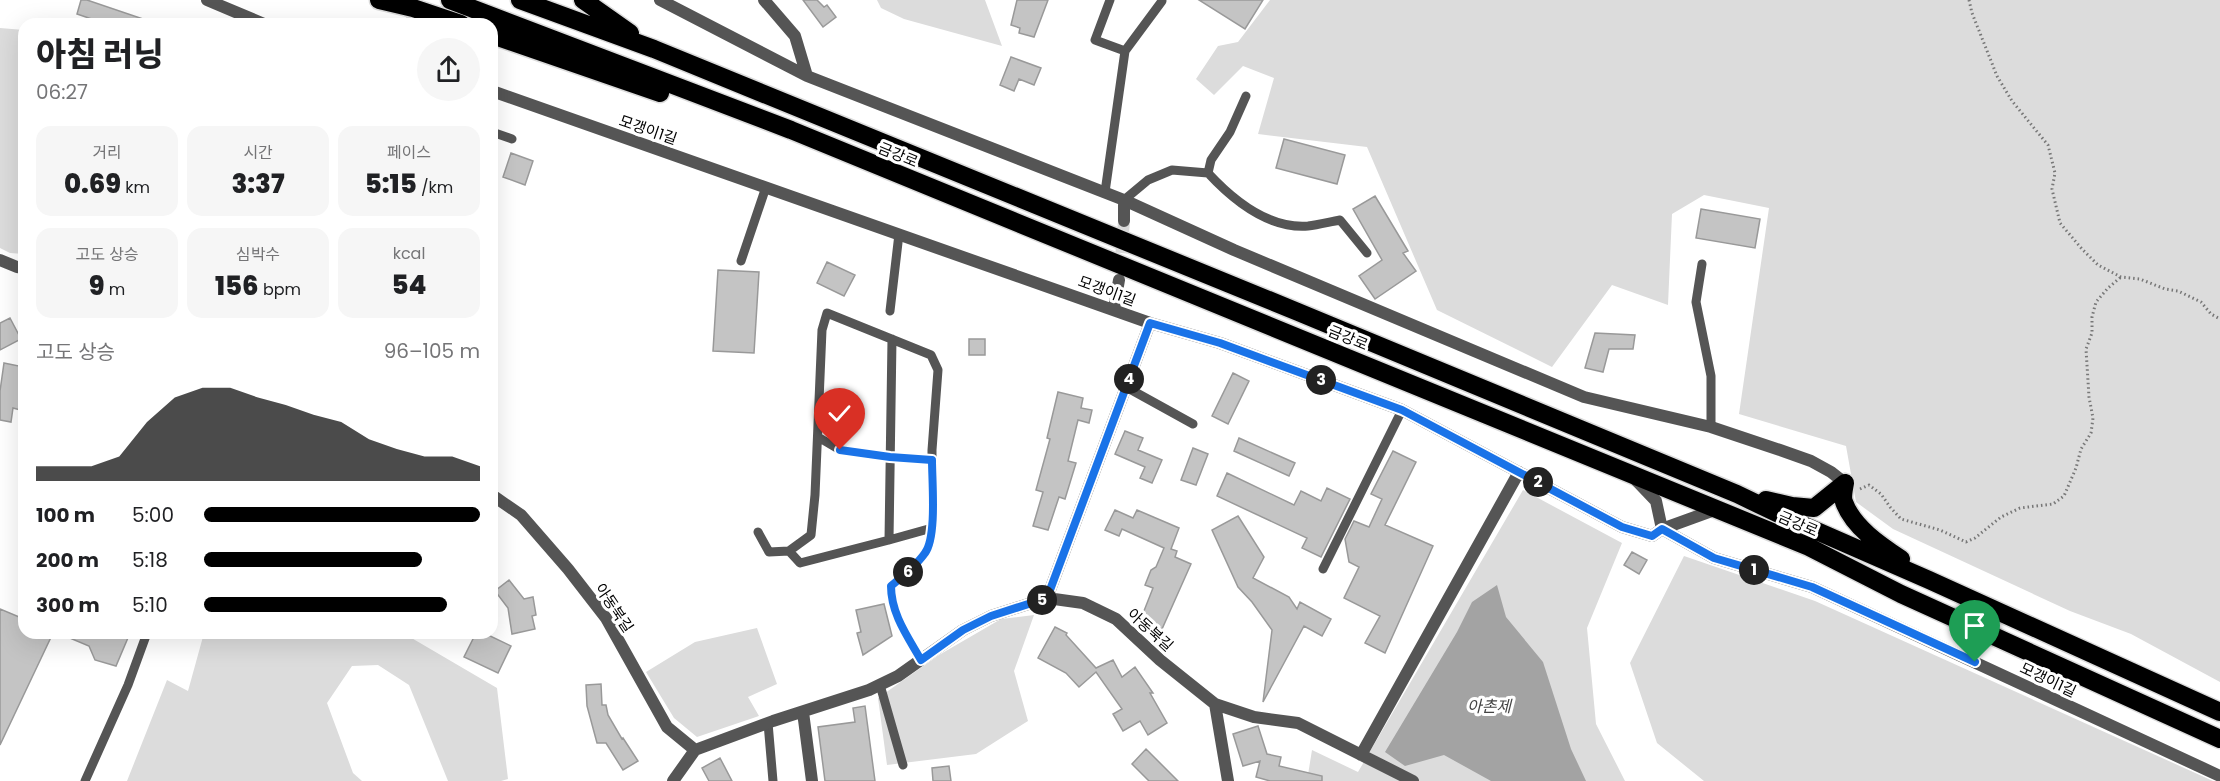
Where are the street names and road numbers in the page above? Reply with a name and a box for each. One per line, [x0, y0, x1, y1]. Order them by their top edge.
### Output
street label: 모갱이1길 [616, 110, 680, 149]
street label: 금강로 [875, 137, 921, 172]
street label: 모갱이1길 [1075, 270, 1139, 311]
street label: 금강로 [1325, 320, 1371, 355]
street label: 금강로 [1775, 506, 1821, 541]
street label: 아동북길 [590, 579, 639, 636]
street label: 아동북길 [1123, 603, 1178, 656]
street label: 모갱이1길 [2017, 657, 2080, 702]

